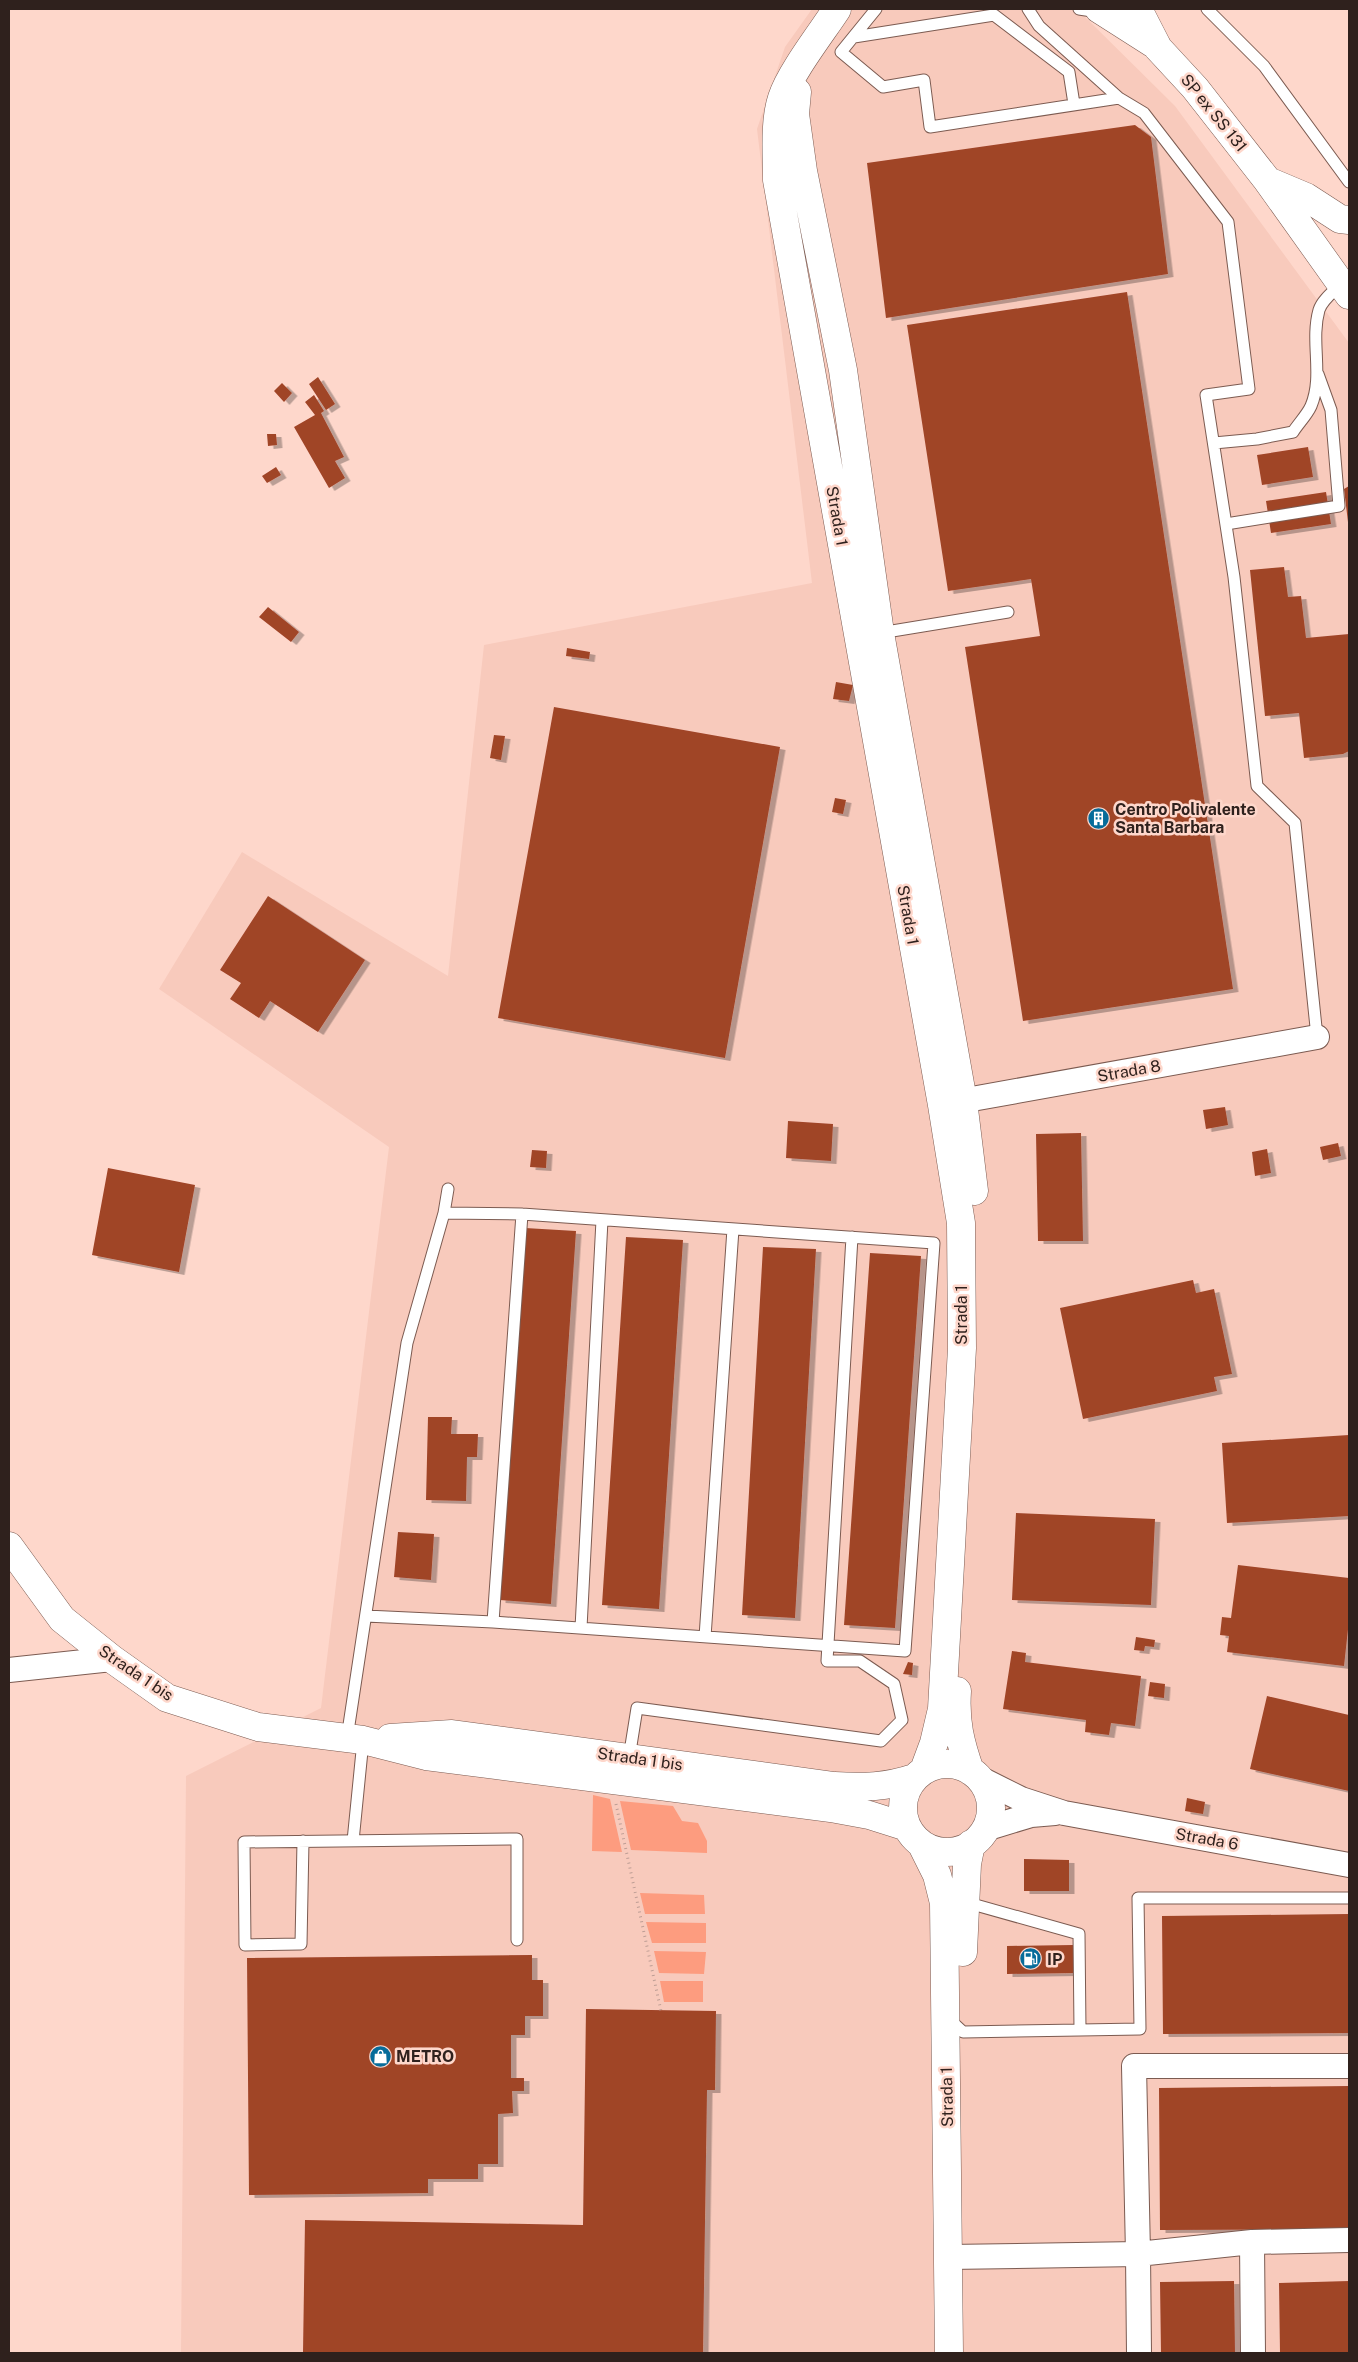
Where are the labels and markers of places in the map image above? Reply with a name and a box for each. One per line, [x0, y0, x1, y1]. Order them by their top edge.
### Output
place label: Centro Polivalente Santa Barbara [1115, 800, 1256, 837]
building icon: Centro Polivalente Santa Barbara [1087, 806, 1111, 830]
fuel station icon: IP [1019, 1947, 1043, 1971]
place label: IP [1047, 1950, 1062, 1969]
shop icon: METRO [368, 2044, 392, 2068]
place label: METRO [396, 2047, 454, 2066]

